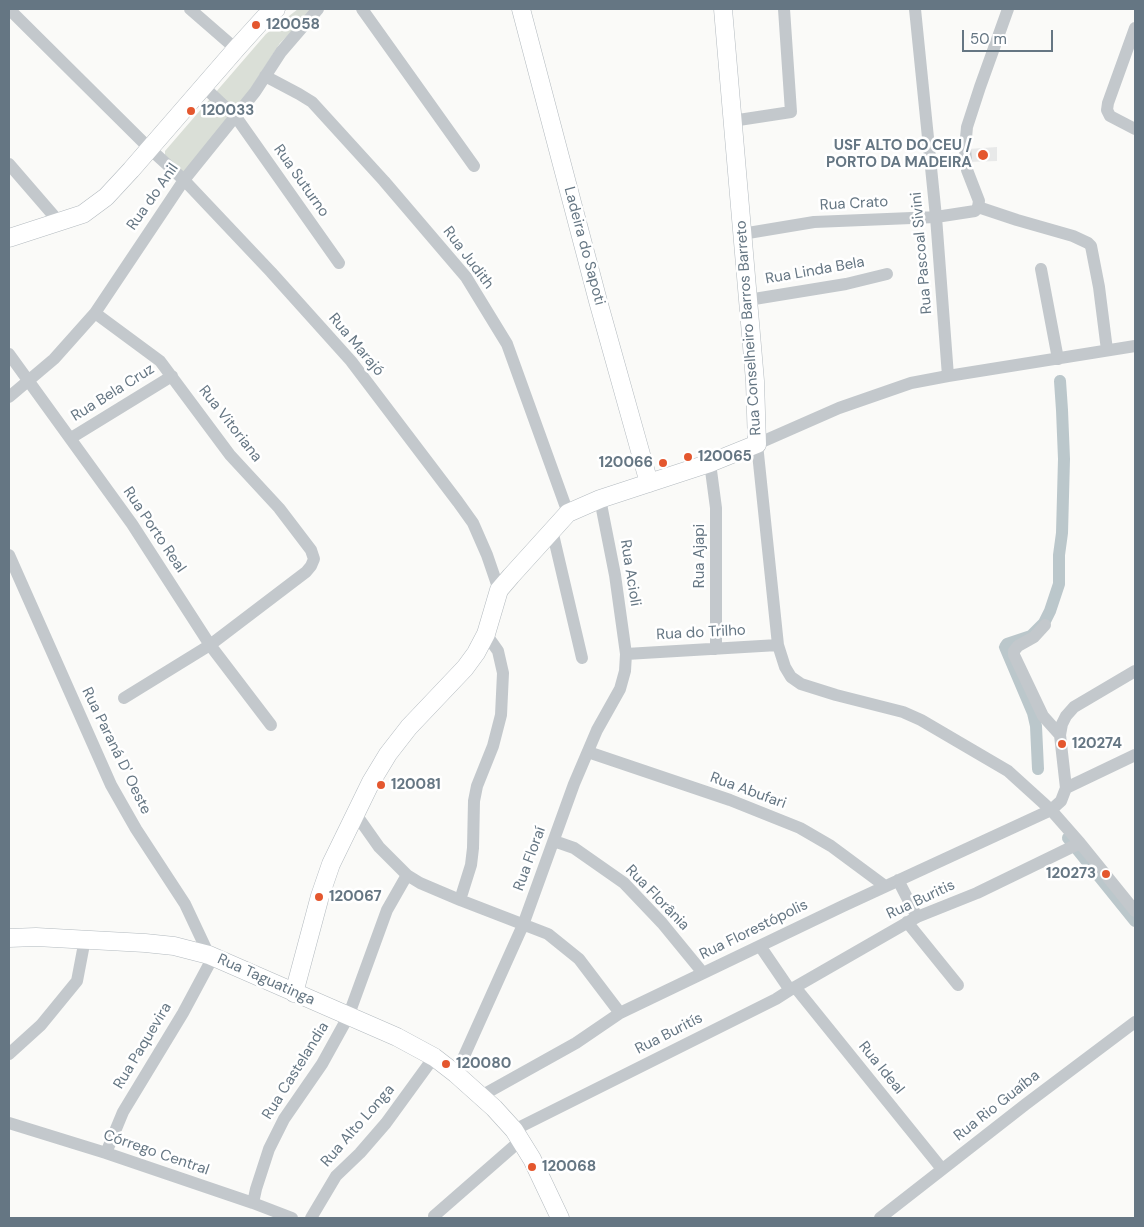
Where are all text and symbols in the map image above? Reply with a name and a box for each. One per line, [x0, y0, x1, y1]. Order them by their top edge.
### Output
place label: 120058 [266, 16, 320, 34]
marker: 120058 [250, 19, 262, 31]
scale bar [964, 20, 1055, 52]
text: 50 m [970, 29, 1007, 49]
place label: 120033 [201, 102, 254, 120]
marker: 120033 [185, 105, 197, 117]
place label: USF ALTO DO CEU / PORTO DA MADEIRA [826, 137, 972, 172]
street label: Rua Suturno [269, 141, 333, 221]
marker: USF ALTO DO CEU / PORTO DA MADEIRA [976, 148, 990, 162]
street label: Rua do Anil [123, 160, 183, 234]
street label: Ladeira do Sapoti [560, 185, 608, 307]
street label: Rua Pascoal Sivini [908, 191, 936, 315]
street label: Rua Crato [819, 193, 889, 215]
street label: Rua Conselheiro Barros Barreto [733, 220, 765, 436]
street label: Rua Judith [439, 223, 497, 293]
street label: Rua Linda Bela [764, 253, 866, 289]
street label: Rua Marajó [324, 310, 388, 380]
street label: Rua Bela Cruz [68, 360, 158, 426]
street label: Rua Vitoriana [195, 382, 265, 466]
place label: 120065 [698, 448, 752, 466]
marker: 120065 [682, 451, 694, 463]
place label: 120066 [599, 454, 653, 472]
marker: 120066 [657, 457, 669, 469]
street label: Rua Porto Real [119, 484, 189, 576]
street label: Rua Ajapi [691, 524, 709, 588]
street label: Rua Acioli [616, 538, 644, 608]
street label: Rua do Trilho [656, 622, 746, 644]
street label: Rua Paraná D' Oeste [77, 685, 155, 817]
place label: 120274 [1072, 735, 1122, 753]
marker: 120274 [1056, 738, 1068, 750]
street label: Rua Abufari [707, 769, 789, 813]
place label: 120081 [391, 776, 441, 794]
marker: 120081 [375, 779, 387, 791]
street label: Rua Floraí [510, 824, 550, 894]
street label: Rua Florânia [621, 862, 693, 934]
place label: 120273 [1046, 865, 1096, 883]
marker: 120273 [1100, 868, 1112, 880]
street label: Rua Buritis [884, 876, 958, 924]
place label: 120067 [329, 888, 382, 906]
marker: 120067 [313, 891, 325, 903]
street label: Rua Florestópolis [697, 896, 811, 964]
street label: Rua Taguatinga [215, 950, 317, 1010]
street label: Rua Paquevira [110, 1000, 176, 1092]
street label: Rua Buritís [632, 1009, 706, 1059]
street label: Rua Castelandia [259, 1019, 333, 1123]
street label: Rua Ideal [854, 1038, 908, 1098]
place label: 120080 [456, 1055, 511, 1073]
marker: 120080 [440, 1058, 452, 1070]
street label: Rua Rio Guaíba [950, 1067, 1044, 1145]
street label: Rua Alto Longa [317, 1081, 399, 1171]
street label: Córrego Central [101, 1126, 211, 1180]
place label: 120068 [542, 1158, 596, 1176]
marker: 120068 [526, 1161, 538, 1173]

